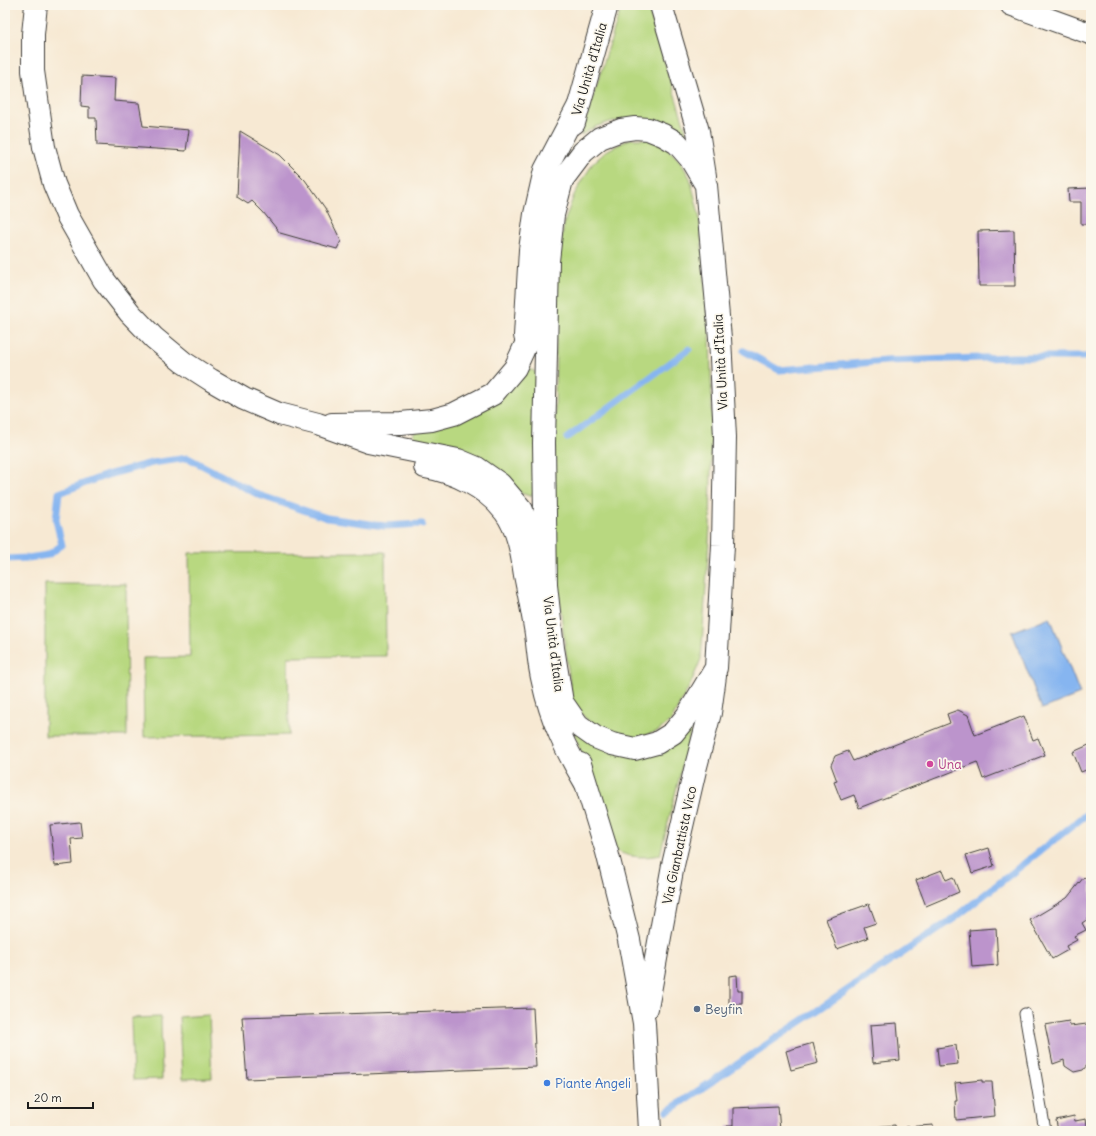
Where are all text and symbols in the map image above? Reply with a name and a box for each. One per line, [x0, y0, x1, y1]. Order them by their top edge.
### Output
street label: Via Unità d'Italia [568, 21, 611, 118]
street label: Via Unità d'Italia [709, 314, 732, 410]
street label: Via Unità d'Italia [539, 595, 568, 693]
place label: Una [938, 756, 962, 773]
marker: Una [925, 759, 935, 769]
street label: Via Gianbattista Vico [659, 784, 700, 906]
place label: Beyfin [705, 1001, 743, 1018]
marker: Beyfin [692, 1004, 702, 1014]
place label: Piante Angeli [555, 1075, 631, 1092]
marker: Piante Angeli [542, 1078, 552, 1088]
scale bar [28, 1084, 93, 1110]
text: 20 m [34, 1090, 62, 1105]

